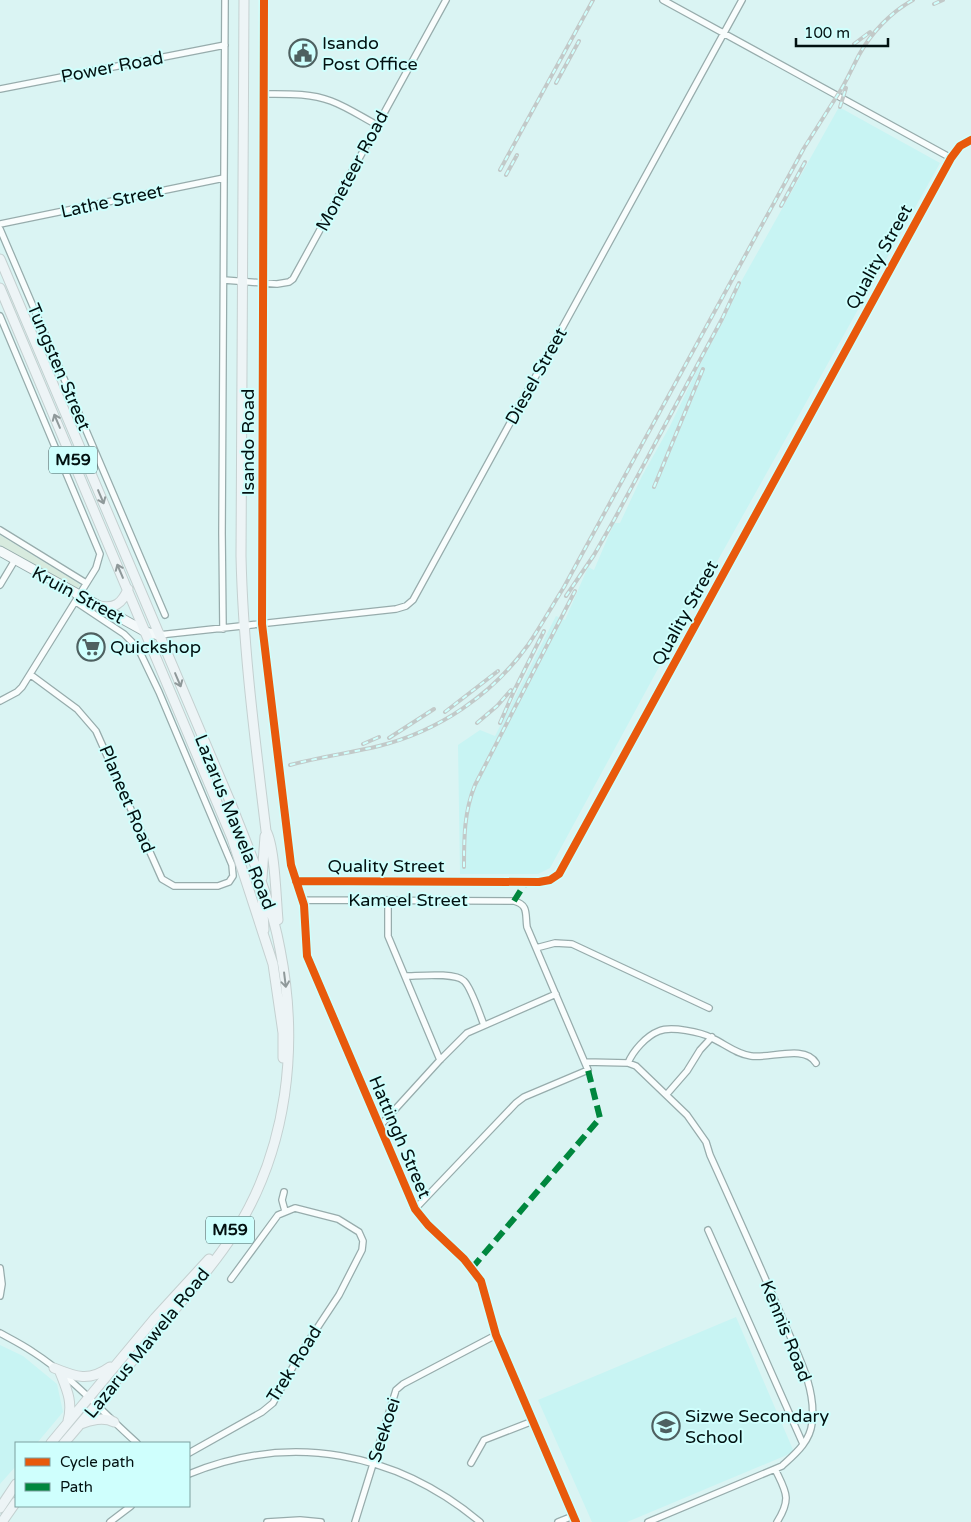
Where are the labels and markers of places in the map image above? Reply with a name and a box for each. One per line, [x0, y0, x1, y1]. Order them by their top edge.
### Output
place label: Isando Post Office [322, 32, 418, 75]
public building icon: Isando Post Office [288, 38, 318, 68]
supermarket icon: Quickshop [76, 632, 106, 662]
place label: Quickshop [110, 636, 201, 658]
place label: Sizwe Secondary School [685, 1405, 829, 1448]
school or university icon: Sizwe Secondary School [651, 1411, 681, 1441]

